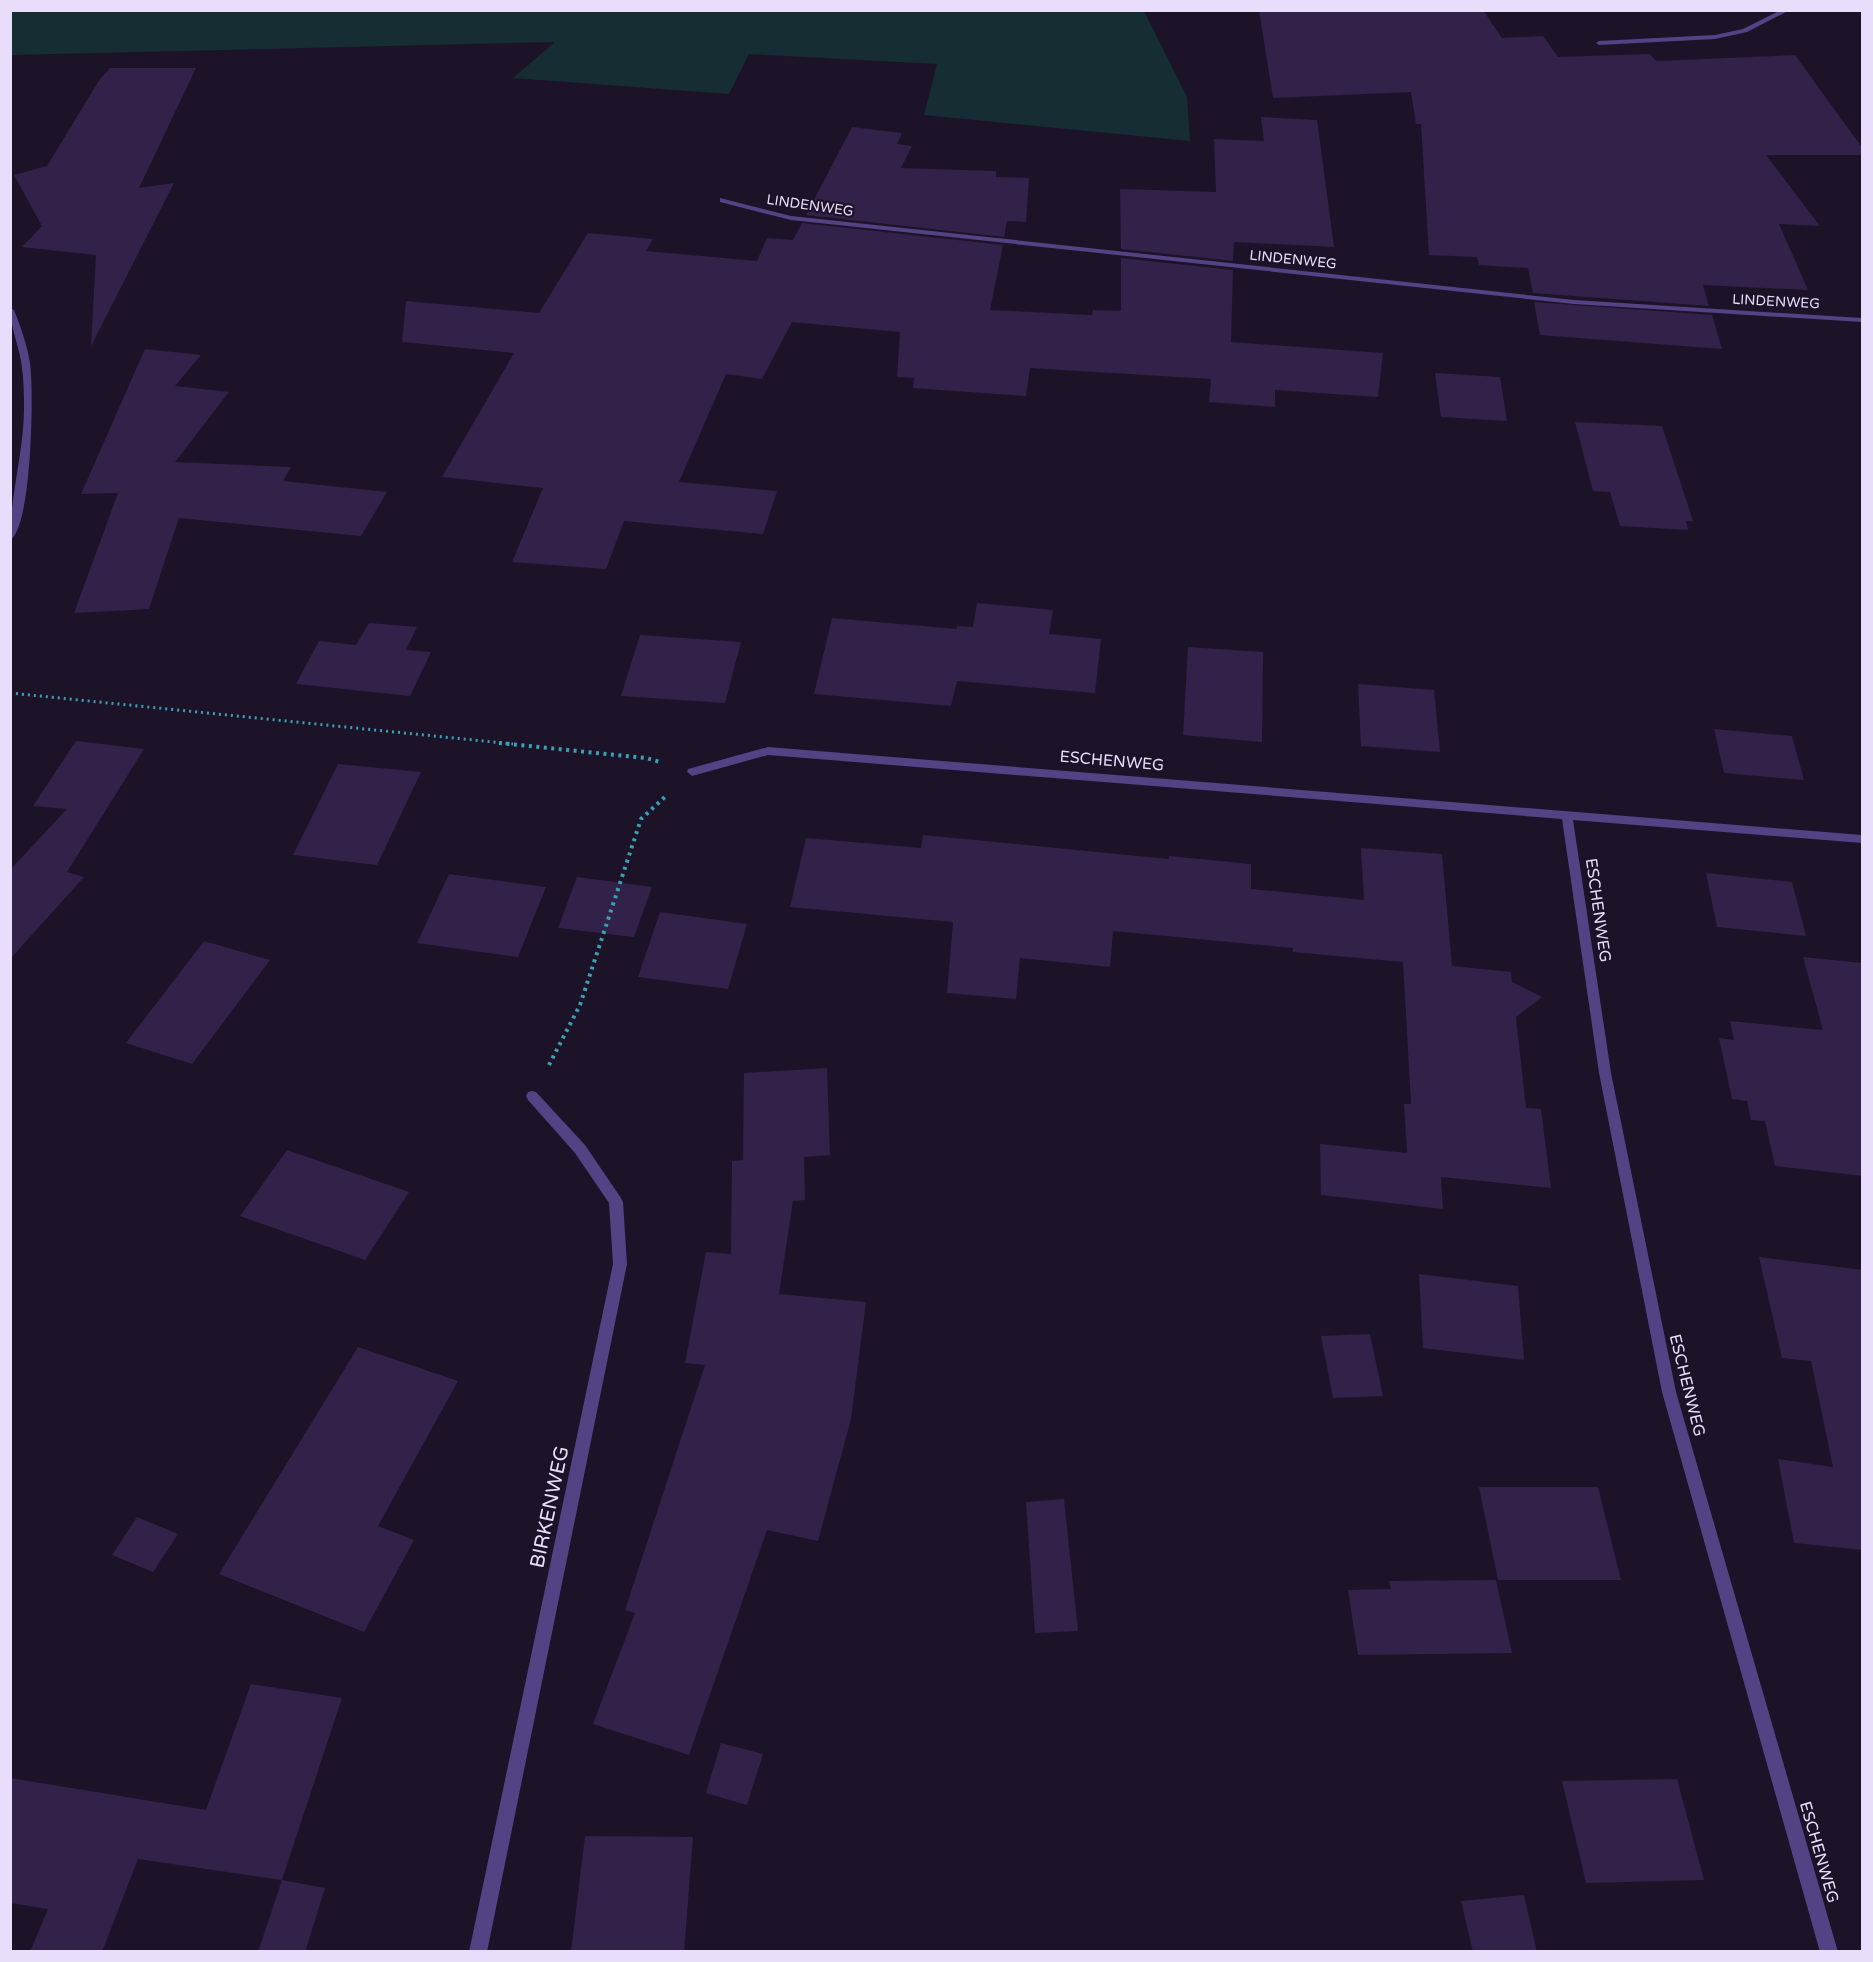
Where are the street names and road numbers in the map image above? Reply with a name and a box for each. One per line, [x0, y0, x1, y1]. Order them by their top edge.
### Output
street label: LINDENWEG [765, 191, 854, 220]
street label: LINDENWEG [1249, 246, 1337, 273]
street label: LINDENWEG [1732, 291, 1820, 312]
street label: ESCHENWEG [1059, 746, 1165, 776]
street label: ESCHENWEG [1581, 857, 1615, 963]
street label: ESCHENWEG [1665, 1332, 1709, 1438]
street label: BIRKENWEG [525, 1444, 575, 1570]
street label: ESCHENWEG [1795, 1799, 1843, 1905]

